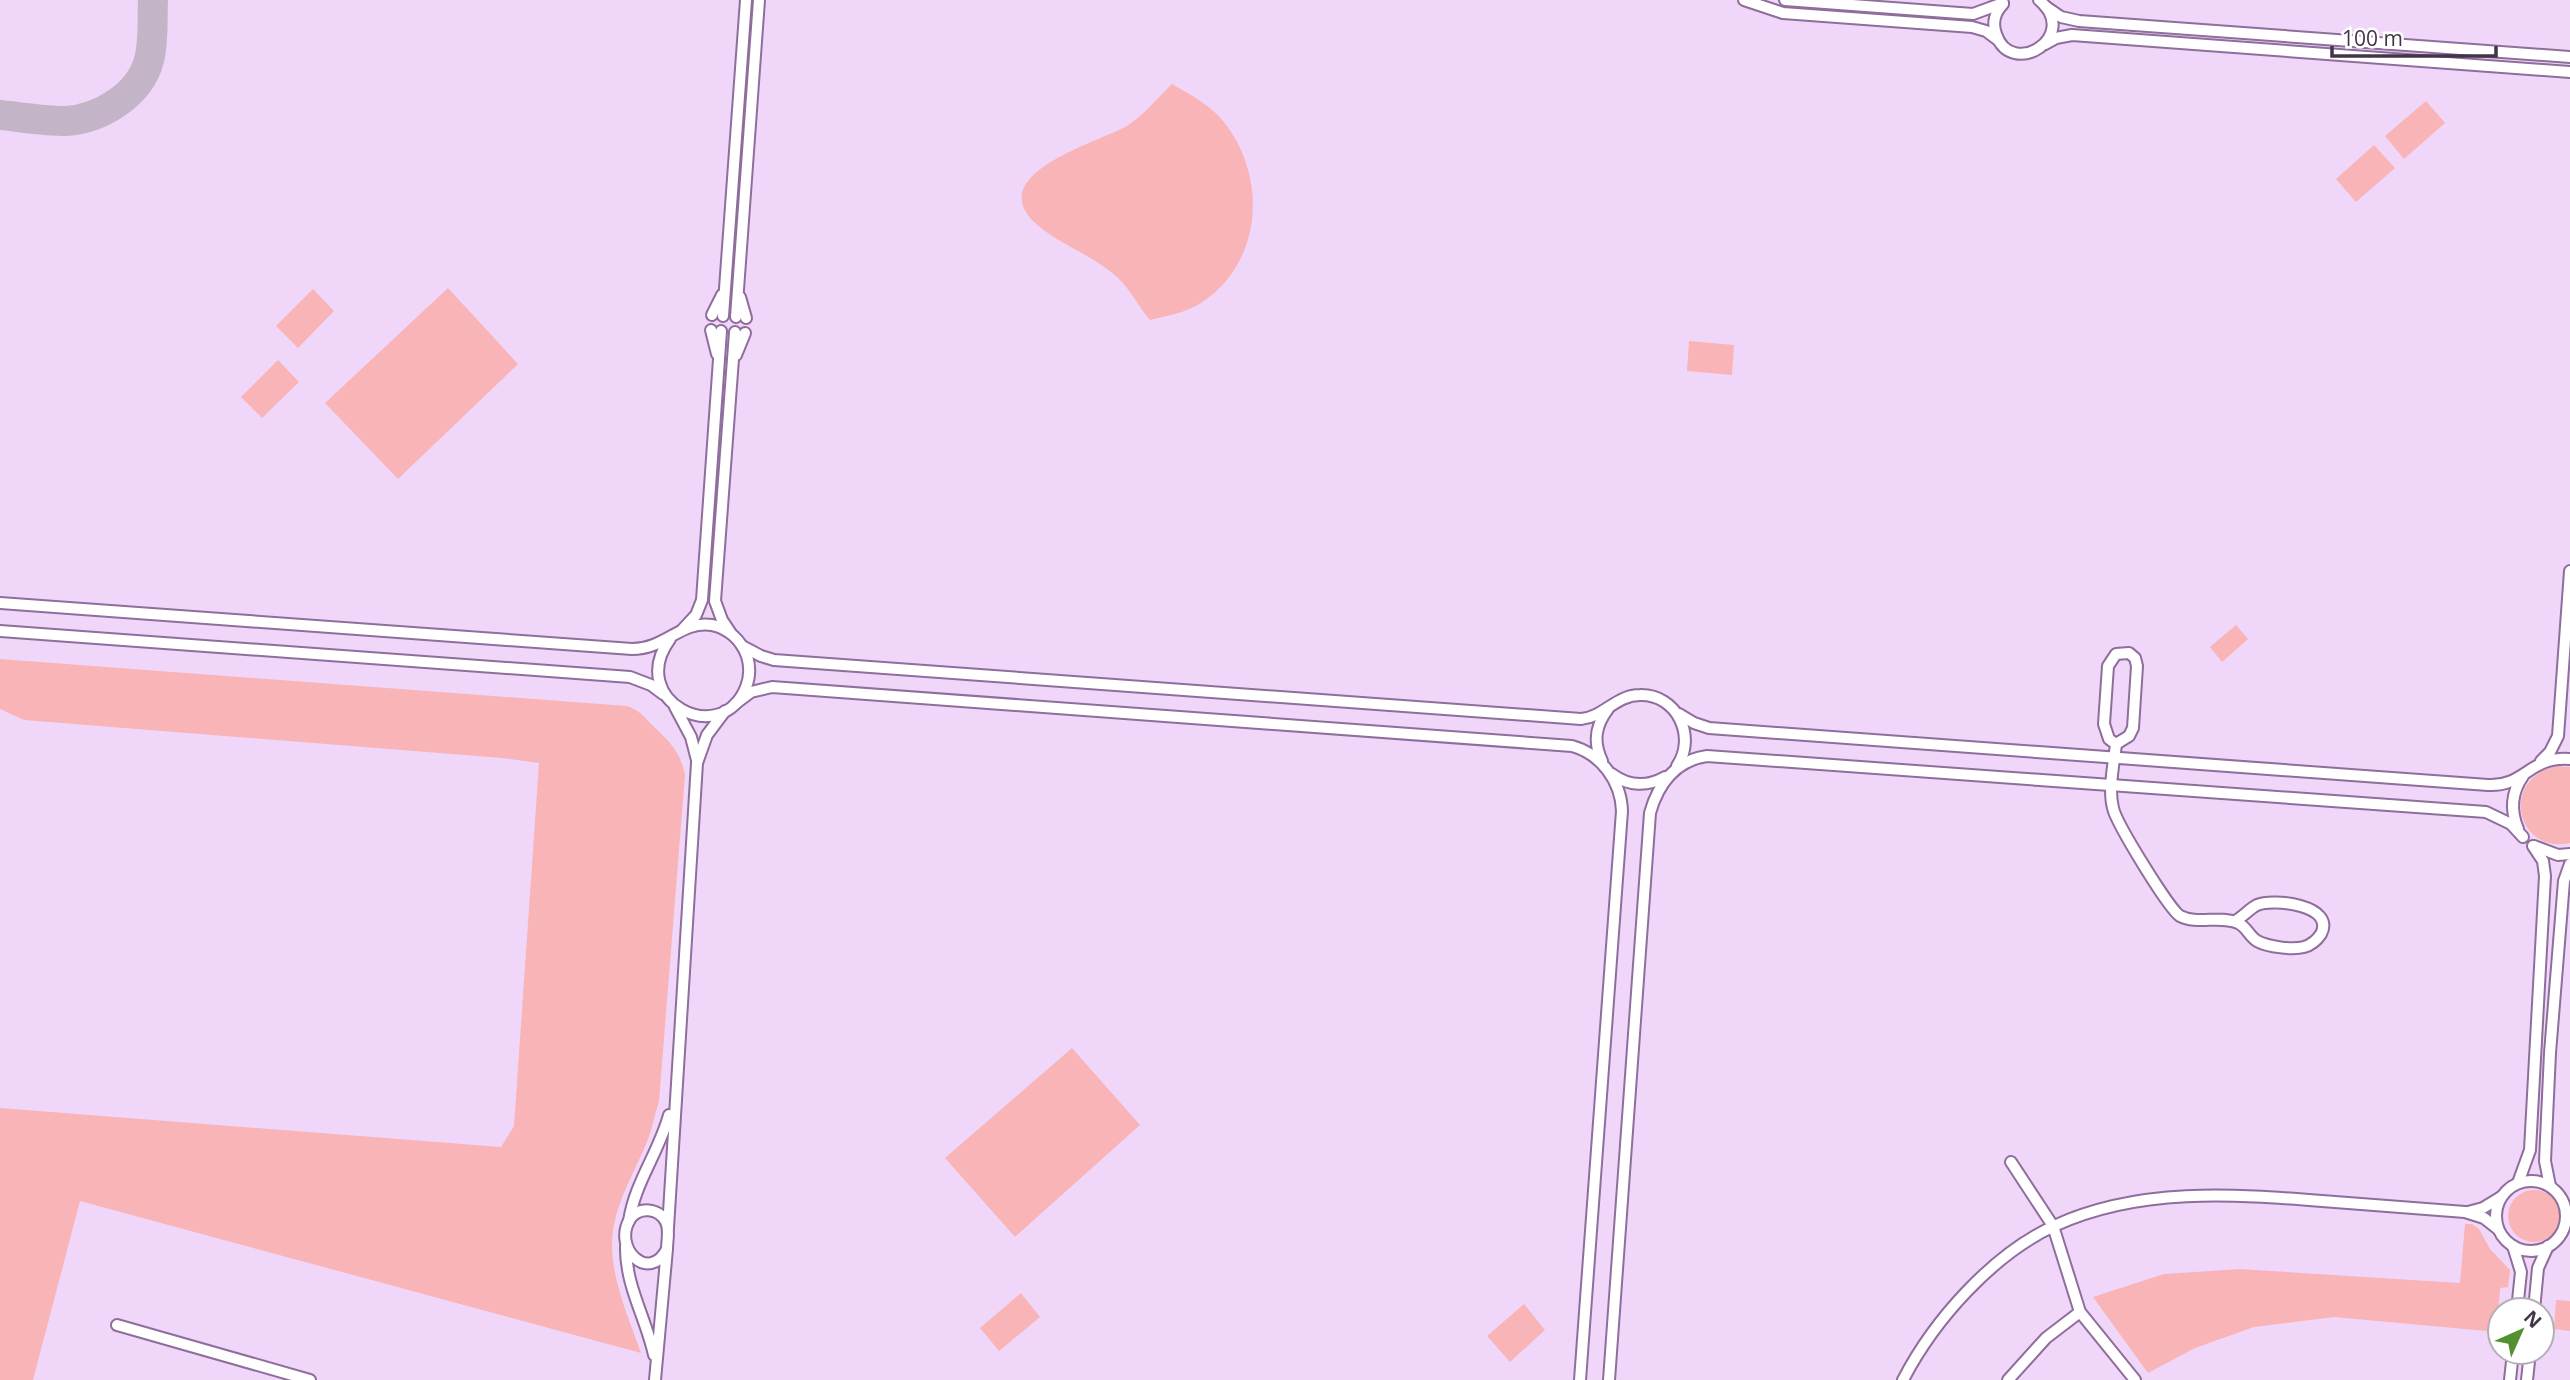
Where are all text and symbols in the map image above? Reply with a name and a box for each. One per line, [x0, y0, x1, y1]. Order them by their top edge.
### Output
scale bar [2332, 14, 2496, 58]
text: 100 m [2342, 24, 2403, 52]
north arrow [2486, 1296, 2556, 1366]
text: N [2518, 1304, 2548, 1334]

